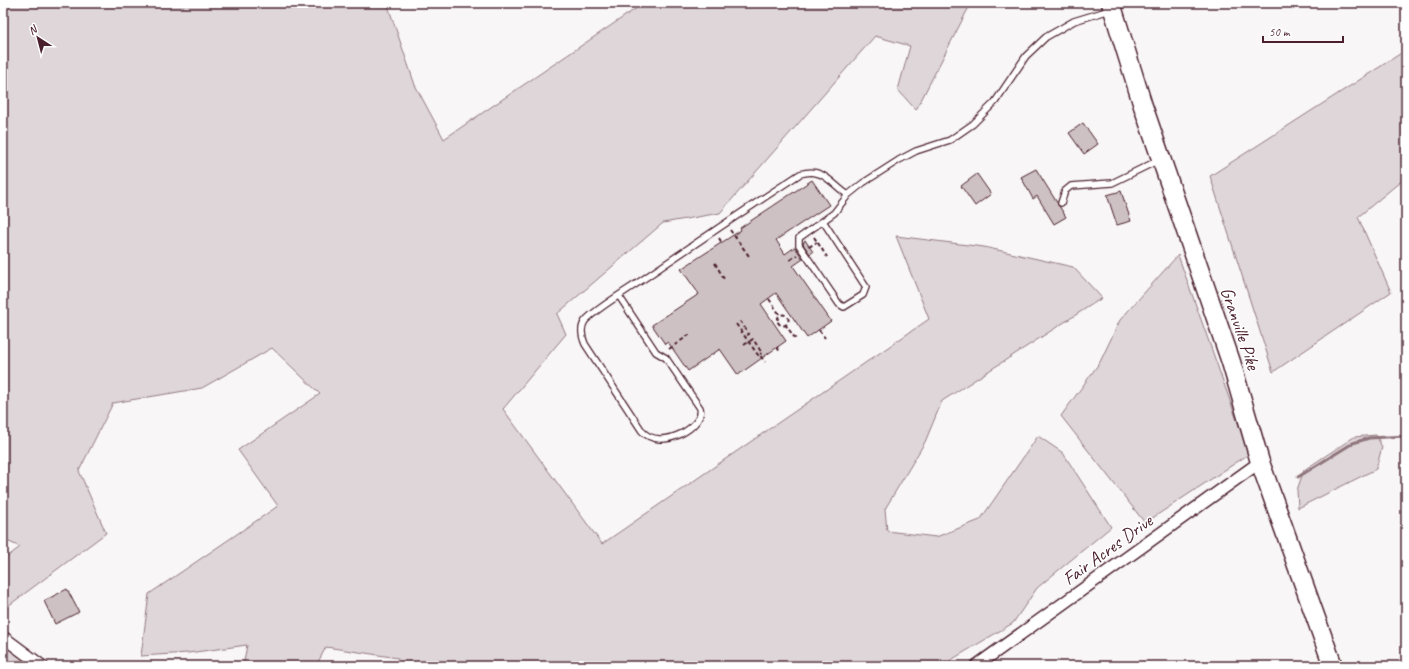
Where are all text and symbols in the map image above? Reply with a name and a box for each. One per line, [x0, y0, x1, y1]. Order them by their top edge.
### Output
north arrow [18, 18, 58, 58]
scale bar [1263, 18, 1343, 44]
text: N [25, 21, 41, 38]
text: 50 m [1269, 24, 1291, 40]
street label: Granville Pike [1215, 284, 1266, 374]
street label: Fair Acres Drive [1058, 508, 1159, 591]

